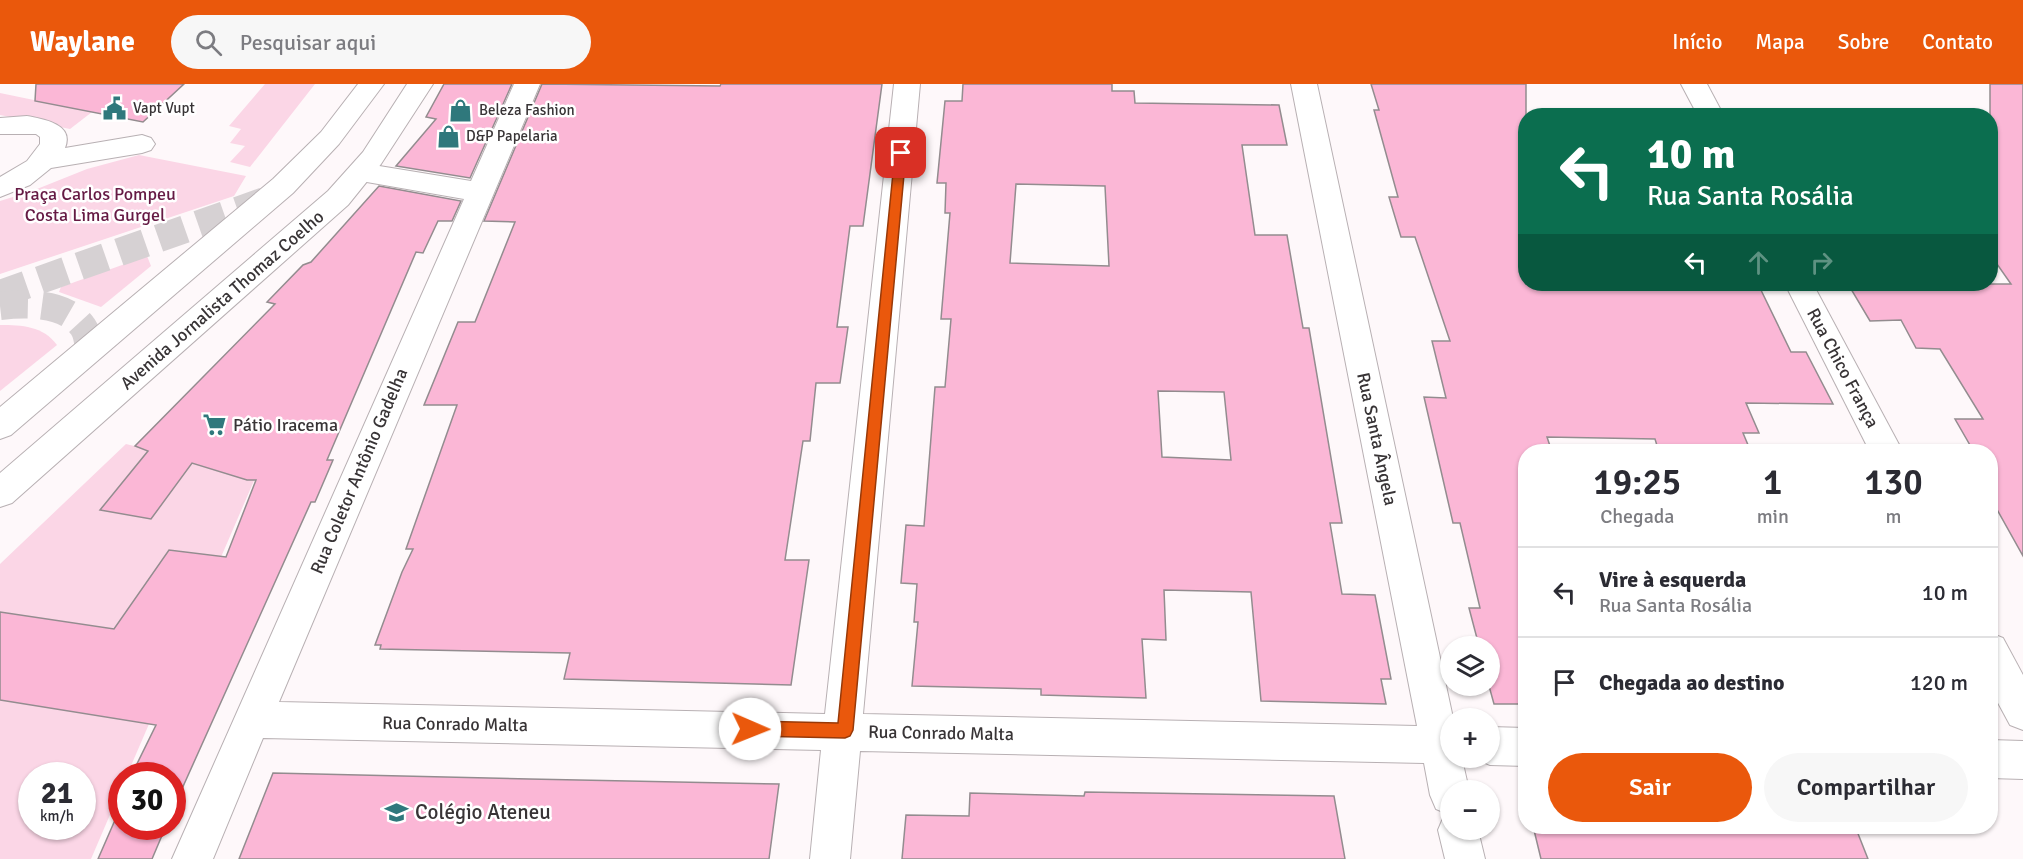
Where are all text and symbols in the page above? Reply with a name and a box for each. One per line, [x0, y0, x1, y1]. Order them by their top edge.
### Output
search box [171, 15, 591, 69]
text: Waylane [30, 25, 135, 59]
icon: search [192, 26, 225, 59]
text: Pesquisar aqui [240, 29, 376, 56]
text: Início [1672, 29, 1722, 55]
text: Mapa [1755, 29, 1805, 55]
text: Sobre [1838, 29, 1889, 55]
text: Contato [1922, 29, 1993, 55]
public building icon: Vapt Vupt [102, 95, 128, 121]
shop icon: Beleza Fashion [448, 97, 474, 123]
place label: Vapt Vupt [133, 99, 195, 117]
place label: Beleza Fashion [479, 101, 575, 119]
shop icon: D&P Papelaria [435, 123, 461, 149]
place label: D&P Papelaria [466, 127, 558, 145]
pin [875, 127, 926, 178]
text: 10 m [1647, 129, 1736, 180]
icon: left [1548, 132, 1626, 210]
icon: arrive [884, 136, 917, 169]
text: Rua Santa Rosália [1647, 180, 1854, 213]
park label: Praça Carlos Pompeu Costa Lima Gurgel [14, 183, 176, 226]
street label: Avenida Jornalista Thomaz Coelho [116, 206, 328, 394]
icon: left [1679, 246, 1712, 279]
icon: ahead [1742, 246, 1775, 279]
icon: right [1805, 246, 1838, 279]
street label: Rua Chico França [1802, 304, 1884, 432]
street label: Rua Coletor Antônio Gadelha [306, 365, 412, 577]
street label: Rua Santa Ângela [1352, 370, 1402, 508]
supermarket icon: Pátio Iracema [202, 412, 228, 438]
place label: Pátio Iracema [233, 414, 338, 436]
text: 19:25 [1593, 460, 1681, 505]
text: 1 [1763, 460, 1783, 505]
text: 130 [1864, 460, 1923, 505]
text: Chegada [1600, 504, 1674, 529]
text: min [1757, 504, 1789, 529]
text: m [1885, 504, 1901, 529]
text: Vire à esquerda [1599, 566, 1746, 593]
icon: left [1548, 576, 1581, 609]
text: 10 m [1922, 579, 1968, 606]
text: Rua Santa Rosália [1599, 593, 1752, 618]
map controls [1440, 636, 1500, 840]
button: layers [1440, 636, 1500, 696]
icon: arrive [1548, 666, 1581, 699]
text: Chegada ao destino [1599, 669, 1785, 696]
text: 120 m [1910, 669, 1968, 696]
position arrow [718, 697, 782, 761]
button: + [1440, 708, 1500, 768]
street label: Rua Conrado Malta [382, 712, 528, 736]
street label: Rua Conrado Malta [868, 721, 1014, 745]
button: Sair [1548, 753, 1752, 822]
button: Compartilhar [1764, 753, 1968, 822]
speed limit sign: 30 [108, 762, 186, 840]
text: 21 [41, 775, 73, 812]
button: − [1440, 780, 1500, 840]
school or university icon: Colégio Ateneu [384, 799, 410, 825]
place label: Colégio Ateneu [415, 799, 551, 825]
text: km/h [40, 807, 74, 825]

